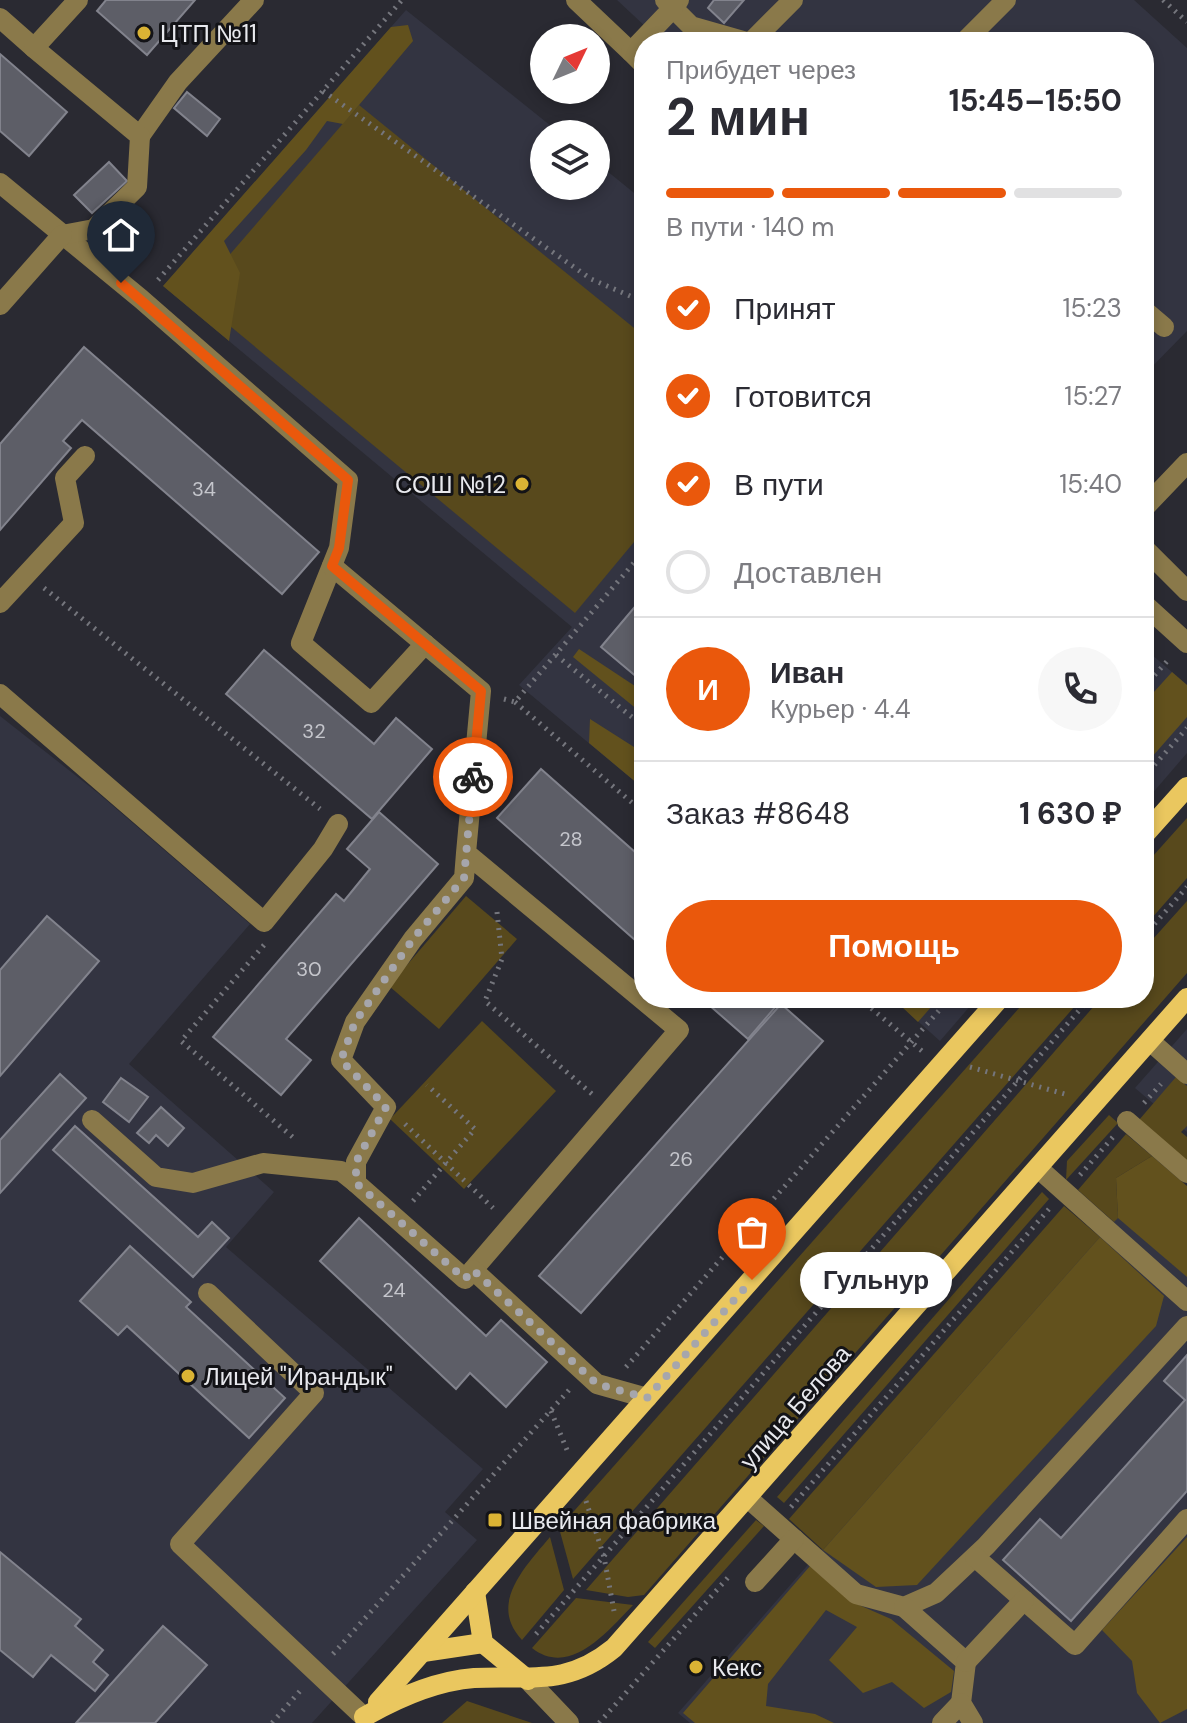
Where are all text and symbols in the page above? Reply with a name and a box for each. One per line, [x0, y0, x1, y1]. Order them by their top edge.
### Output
place label: ЦТП №11 [160, 18, 257, 49]
marker: ЦТП №11 [135, 24, 153, 42]
north arrow [530, 24, 610, 104]
map controls [530, 24, 610, 200]
text: Прибудет через [666, 53, 856, 87]
text: 15:45–15:50 [949, 81, 1122, 120]
text: 2 мин [666, 83, 810, 151]
button: layers [530, 120, 610, 200]
pin [87, 201, 155, 283]
text: В пути · 140 m [666, 210, 835, 244]
icon: home [99, 213, 143, 257]
icon: check [666, 286, 710, 330]
text: Принят [734, 289, 836, 328]
text: 15:23 [1062, 291, 1122, 325]
icon: check [666, 374, 710, 418]
text: Готовится [734, 377, 872, 416]
text: 15:27 [1064, 379, 1122, 413]
icon: check [666, 462, 710, 506]
text: В пути [734, 465, 824, 504]
text: 15:40 [1059, 467, 1122, 501]
place label: СОШ №12 [395, 469, 506, 500]
marker: СОШ №12 [513, 475, 531, 493]
house number: 34 [192, 476, 216, 502]
text: Доставлен [734, 553, 882, 592]
button: phone [1038, 647, 1122, 731]
text: Иван [770, 653, 844, 692]
text: И [697, 670, 719, 709]
text: Курьер · 4.4 [770, 692, 910, 726]
house number: 32 [302, 718, 326, 744]
courier [433, 737, 513, 817]
icon: bike [451, 755, 495, 799]
text: Заказ #8648 [666, 794, 850, 833]
text: 1 630 ₽ [1019, 794, 1122, 833]
house number: 28 [559, 826, 583, 852]
button: Помощь [666, 900, 1122, 992]
house number: 30 [296, 956, 322, 982]
house number: 26 [669, 1146, 693, 1172]
pin [718, 1198, 786, 1280]
icon: bag [730, 1210, 774, 1254]
callout: Гульнур [800, 1252, 952, 1308]
text: Гульнур [823, 1263, 929, 1297]
house number: 24 [382, 1277, 406, 1303]
street label: улица Белова [733, 1338, 858, 1475]
place label: Лицей "Ирандык" [204, 1361, 393, 1392]
marker: Лицей "Ирандык" [179, 1367, 197, 1385]
place label: Швейная фабрика [511, 1505, 717, 1536]
marker: Швейная фабрика [486, 1511, 504, 1529]
place label: Кекс [712, 1652, 762, 1683]
marker: Кекс [687, 1658, 705, 1676]

